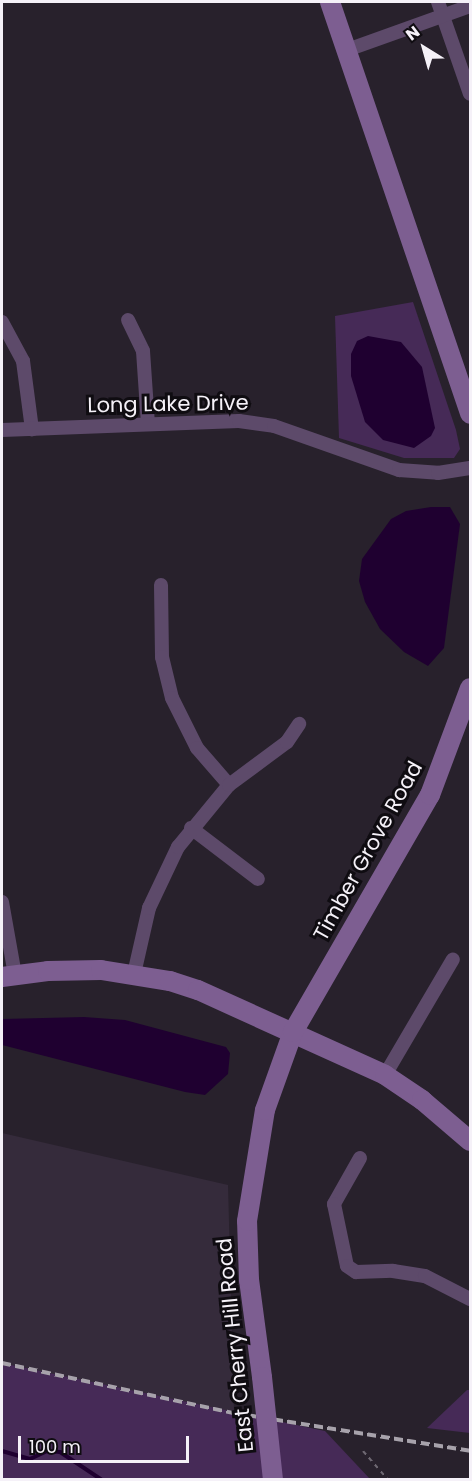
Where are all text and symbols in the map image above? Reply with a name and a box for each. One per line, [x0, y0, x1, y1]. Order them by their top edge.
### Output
north arrow [394, 18, 454, 78]
text: N [401, 20, 425, 46]
street label: Long Lake Drive [87, 390, 249, 418]
street label: Timber Grove Road [308, 757, 428, 945]
street label: East Cherry Hill Road [211, 1237, 259, 1453]
scale bar [21, 1424, 192, 1462]
text: 100 m [29, 1434, 81, 1459]

